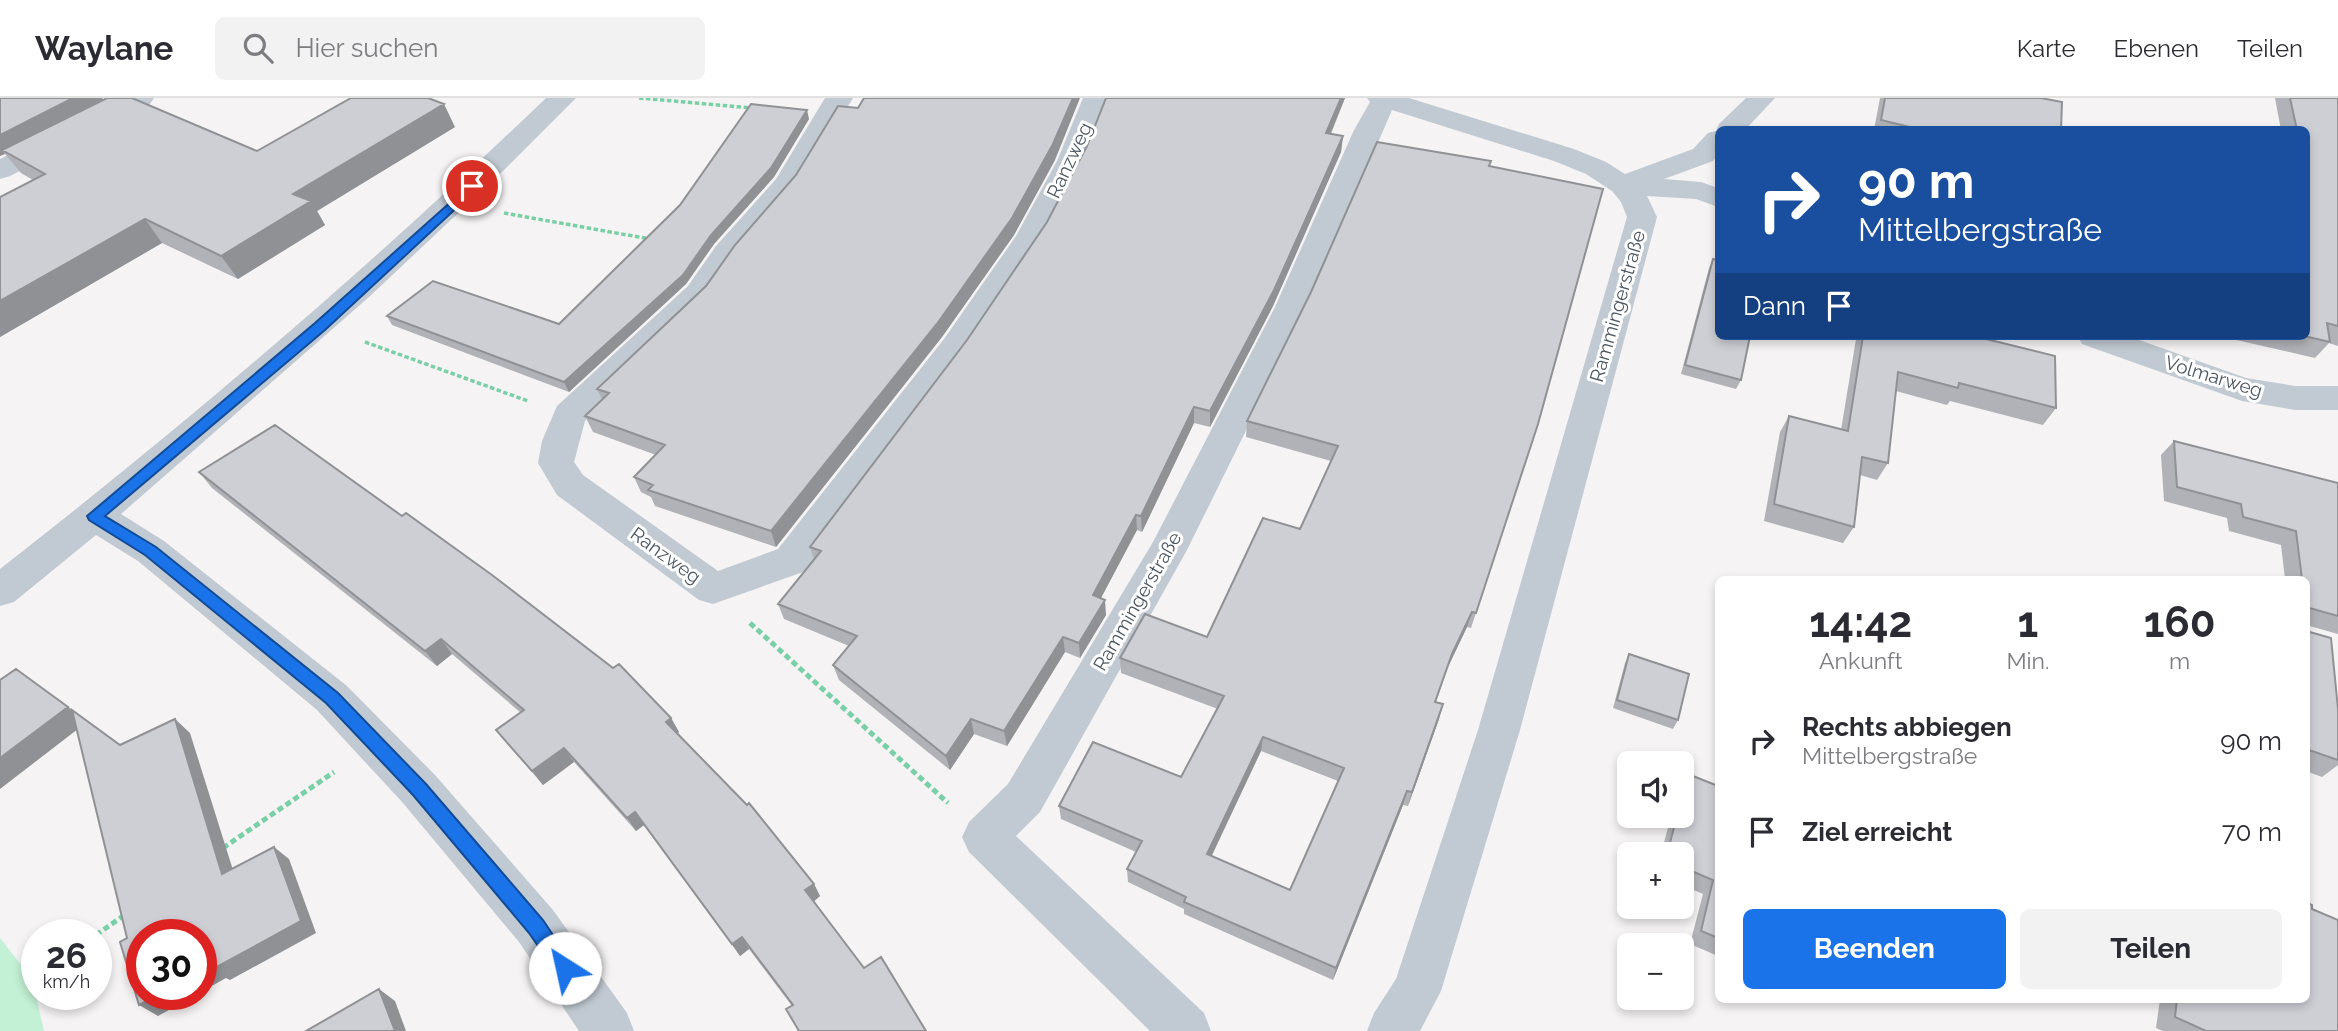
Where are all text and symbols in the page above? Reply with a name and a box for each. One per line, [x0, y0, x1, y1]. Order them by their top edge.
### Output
search box [215, 17, 705, 80]
text: Waylane [35, 29, 173, 68]
icon: search [239, 29, 277, 67]
text: Hier suchen [295, 33, 439, 63]
text: Karte [2017, 34, 2076, 63]
text: Ebenen [2114, 34, 2199, 63]
text: Teilen [2237, 34, 2303, 63]
street label: Ranzweg [1042, 119, 1096, 201]
text: 90 m [1858, 152, 1974, 209]
icon: right [1743, 154, 1834, 245]
pin [442, 156, 502, 216]
icon: arrive [453, 167, 491, 205]
text: Mittelbergstraße [1858, 211, 2102, 248]
street label: Rammingerstraße [1585, 228, 1649, 384]
icon: arrive [1820, 287, 1858, 325]
text: Dann [1743, 291, 1806, 321]
street label: Volmarweg [2163, 351, 2265, 401]
street label: Ranzweg [627, 522, 705, 588]
street label: Rammingerstraße [1088, 528, 1186, 674]
text: 14:42 [1809, 598, 1912, 647]
text: 1 [2017, 598, 2038, 647]
text: 160 [2144, 598, 2216, 647]
text: Ankunft [1819, 647, 1902, 674]
text: Min. [2006, 647, 2049, 674]
text: m [2169, 647, 2190, 674]
text: Rechts abbiegen [1802, 712, 2012, 742]
icon: right [1743, 722, 1781, 760]
text: 90 m [2220, 726, 2282, 756]
text: Mittelbergstraße [1802, 742, 1977, 769]
map controls [1617, 751, 1694, 1010]
button: sound [1617, 751, 1694, 828]
icon: arrive [1743, 813, 1781, 851]
text: Ziel erreicht [1802, 817, 1952, 847]
text: 70 m [2222, 817, 2282, 847]
button: + [1617, 842, 1694, 919]
button: Beenden [1743, 909, 2006, 989]
button: Teilen [2020, 909, 2282, 989]
speed limit sign: 30 [126, 919, 217, 1010]
position arrow [528, 931, 602, 1005]
button: − [1617, 933, 1694, 1010]
text: 26 [46, 935, 87, 976]
text: km/h [43, 971, 90, 992]

